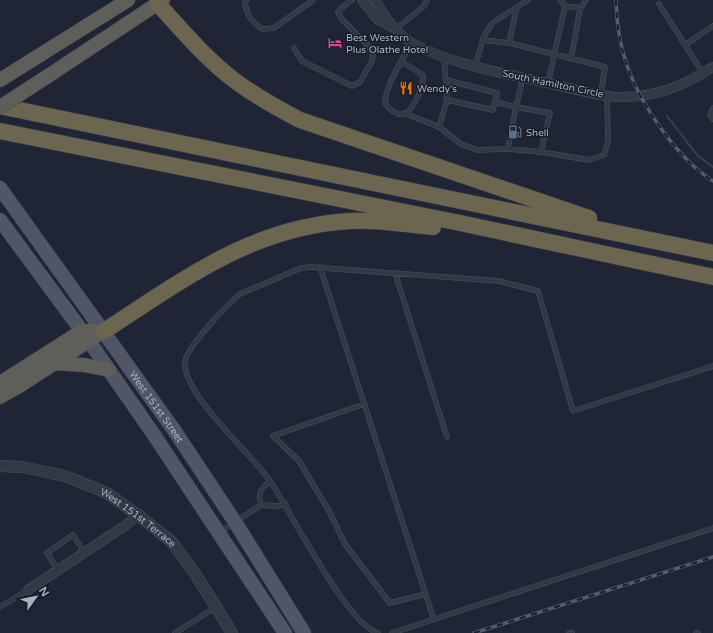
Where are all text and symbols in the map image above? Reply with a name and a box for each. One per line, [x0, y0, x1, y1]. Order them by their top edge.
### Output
place label: Best Western Plus Olathe Hotel [346, 32, 428, 56]
hotel icon: Best Western Plus Olathe Hotel [327, 35, 343, 51]
street label: South Hamilton Circle [501, 67, 605, 101]
restaurant icon: Wendy's [398, 80, 414, 96]
place label: Wendy's [417, 83, 457, 95]
fuel station icon: Shell [507, 124, 523, 140]
place label: Shell [526, 127, 549, 139]
street label: West 151st Street [126, 369, 186, 445]
street label: West 151st Terrace [99, 486, 179, 550]
north arrow [16, 577, 56, 617]
text: N [36, 585, 52, 599]

